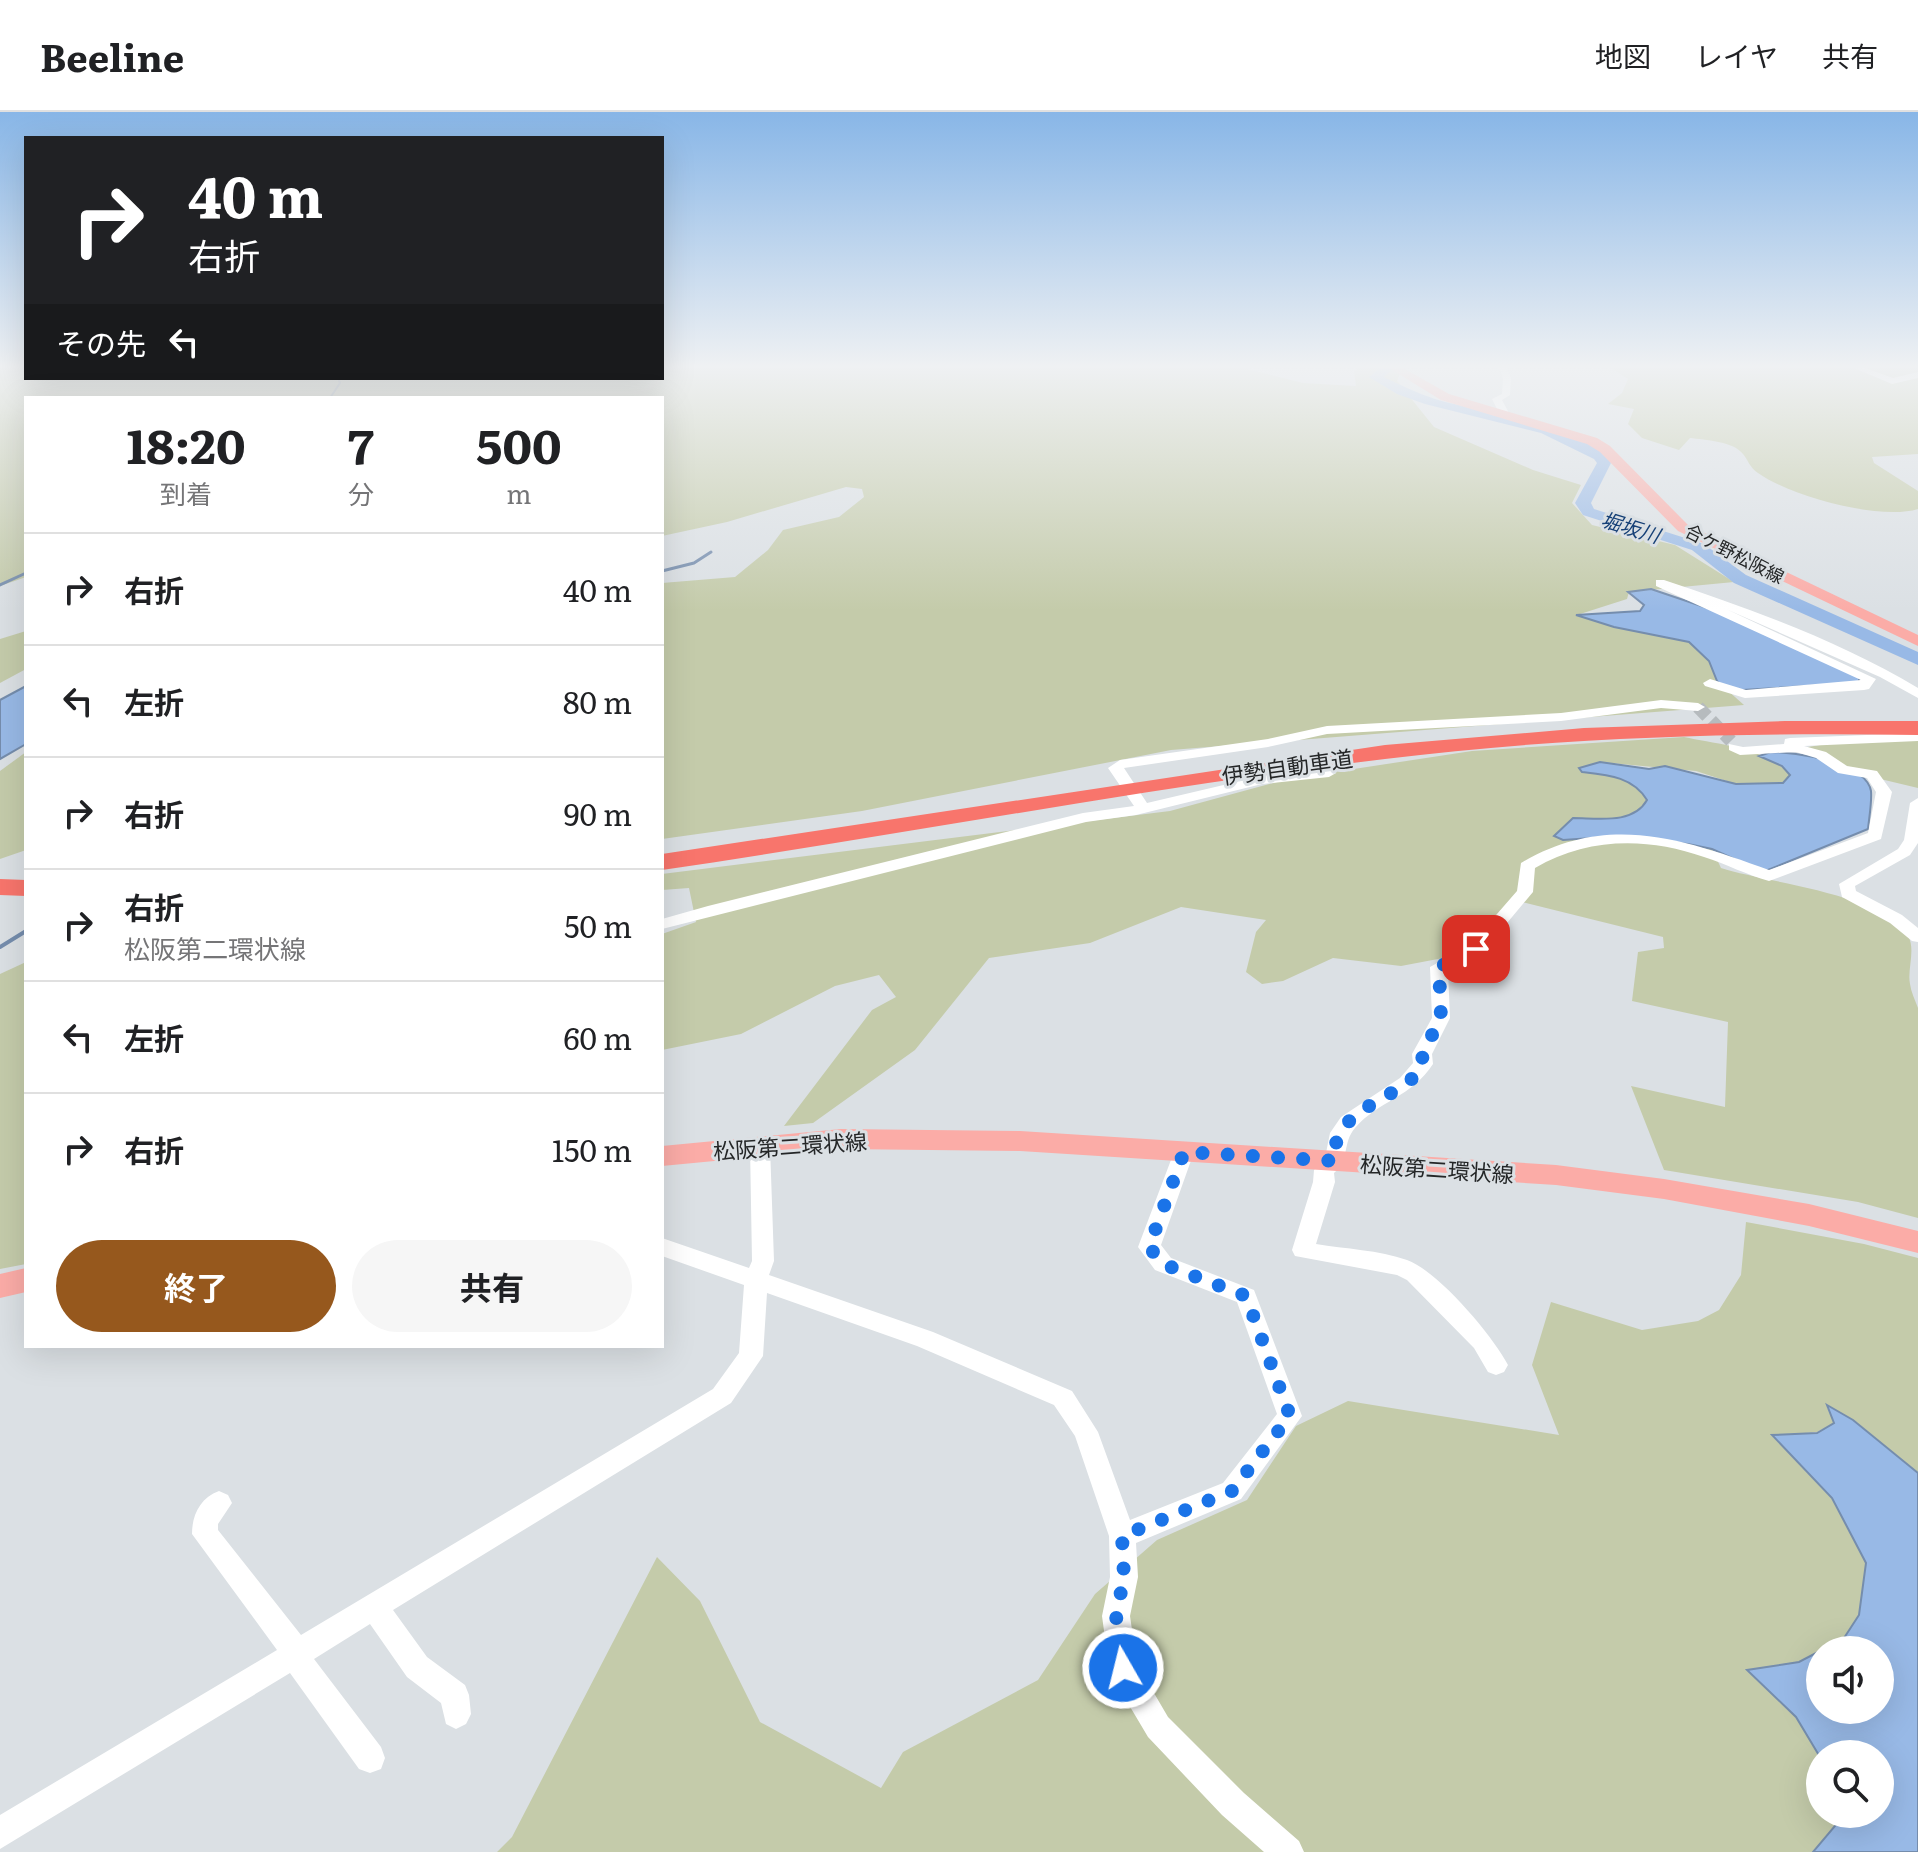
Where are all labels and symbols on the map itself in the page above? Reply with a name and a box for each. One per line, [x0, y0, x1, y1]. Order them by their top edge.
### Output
water label: 堀坂川 [1598, 503, 1666, 550]
street label: 合ケ野松阪線 [1681, 516, 1789, 590]
street label: 伊勢自動車道 [1219, 740, 1355, 792]
pin [1442, 915, 1510, 983]
street label: 松阪第二環状線 [712, 1123, 868, 1167]
street label: 松阪第二環状線 [1359, 1146, 1515, 1190]
position arrow [1081, 1626, 1165, 1710]

